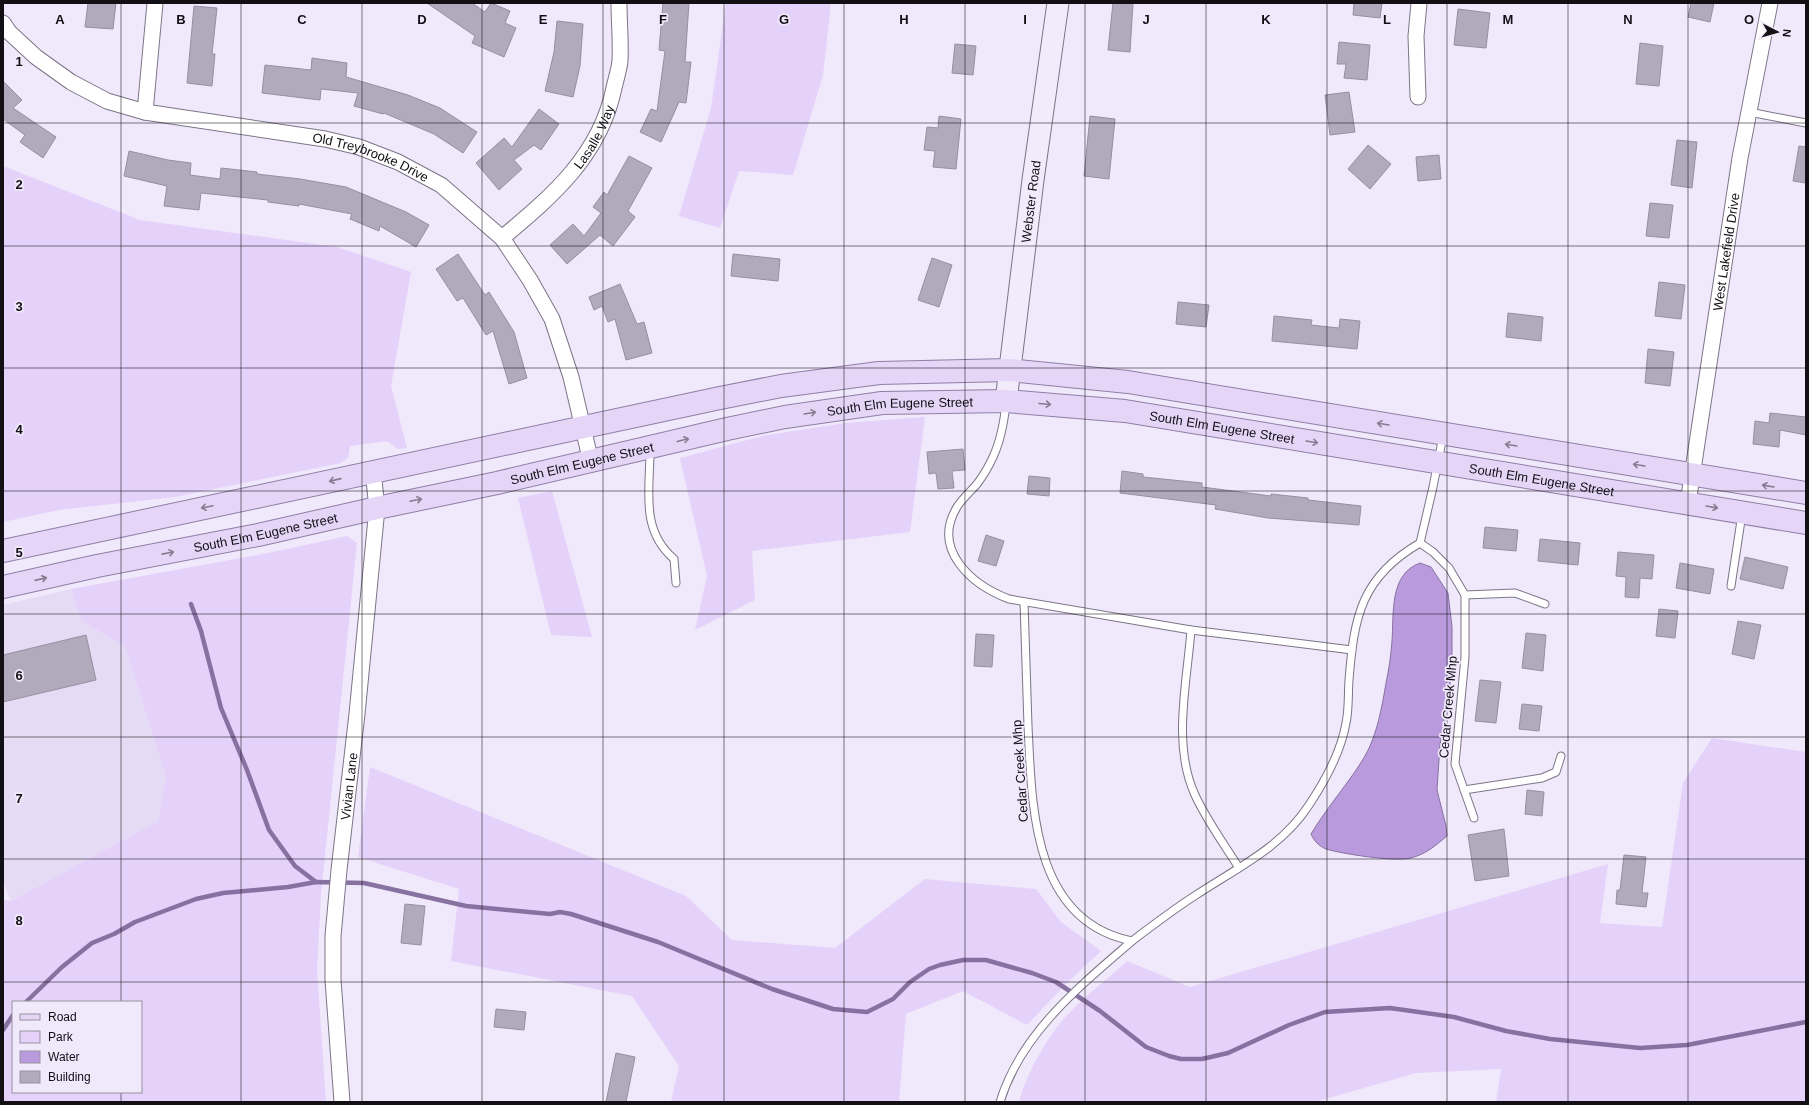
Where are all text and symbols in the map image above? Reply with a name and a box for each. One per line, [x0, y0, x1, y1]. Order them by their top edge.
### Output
text: A [55, 12, 65, 27]
text: B [176, 12, 186, 27]
text: C [297, 12, 307, 27]
text: D [417, 12, 427, 27]
text: E [539, 12, 548, 27]
text: F [659, 12, 667, 27]
text: G [779, 12, 789, 27]
text: H [899, 12, 909, 27]
text: I [1023, 12, 1027, 27]
text: J [1142, 12, 1150, 27]
text: K [1261, 12, 1271, 27]
text: L [1383, 12, 1391, 27]
text: M [1503, 12, 1513, 27]
text: N [1623, 12, 1633, 27]
text: O [1744, 12, 1754, 27]
north arrow [1757, 12, 1797, 52]
text: N [1781, 28, 1793, 38]
text: 1 [15, 54, 23, 69]
street label: Lasalle Way [570, 103, 617, 172]
street label: Old Treybrooke Drive [312, 130, 431, 185]
street label: Webster Road [1018, 159, 1043, 244]
text: 2 [15, 177, 23, 192]
street label: West Lakefield Drive [1710, 192, 1742, 312]
text: 3 [15, 299, 23, 314]
street label: South Elm Eugene Street [826, 394, 974, 418]
one-way arrow [1038, 401, 1051, 408]
street label: South Elm Eugene Street [1148, 408, 1296, 446]
one-way arrow [803, 409, 816, 417]
one-way arrow [1376, 420, 1389, 428]
text: 4 [15, 422, 23, 437]
one-way arrow [676, 435, 689, 443]
street label: South Elm Eugene Street [509, 439, 655, 487]
one-way arrow [1305, 439, 1318, 447]
one-way arrow [1505, 441, 1518, 449]
street label: South Elm Eugene Street [1468, 460, 1616, 499]
one-way arrow [1633, 461, 1646, 469]
one-way arrow [328, 476, 341, 484]
one-way arrow [1761, 482, 1774, 490]
one-way arrow [409, 495, 422, 503]
one-way arrow [1705, 503, 1718, 511]
one-way arrow [201, 504, 214, 512]
street label: South Elm Eugene Street [192, 510, 339, 555]
text: 5 [15, 545, 23, 560]
one-way arrow [162, 548, 175, 556]
one-way arrow [34, 574, 47, 582]
street label: Cedar Creek Mhp [1436, 655, 1460, 759]
text: 6 [15, 668, 23, 683]
street label: Cedar Creek Mhp [1009, 719, 1031, 823]
street label: Vivian Lane [337, 752, 360, 821]
text: 7 [15, 791, 23, 806]
text: 8 [15, 913, 23, 928]
legend [12, 1001, 142, 1093]
text: Road [48, 1010, 77, 1024]
text: Park [48, 1030, 74, 1044]
text: Water [48, 1050, 80, 1064]
text: Building [48, 1070, 91, 1084]

